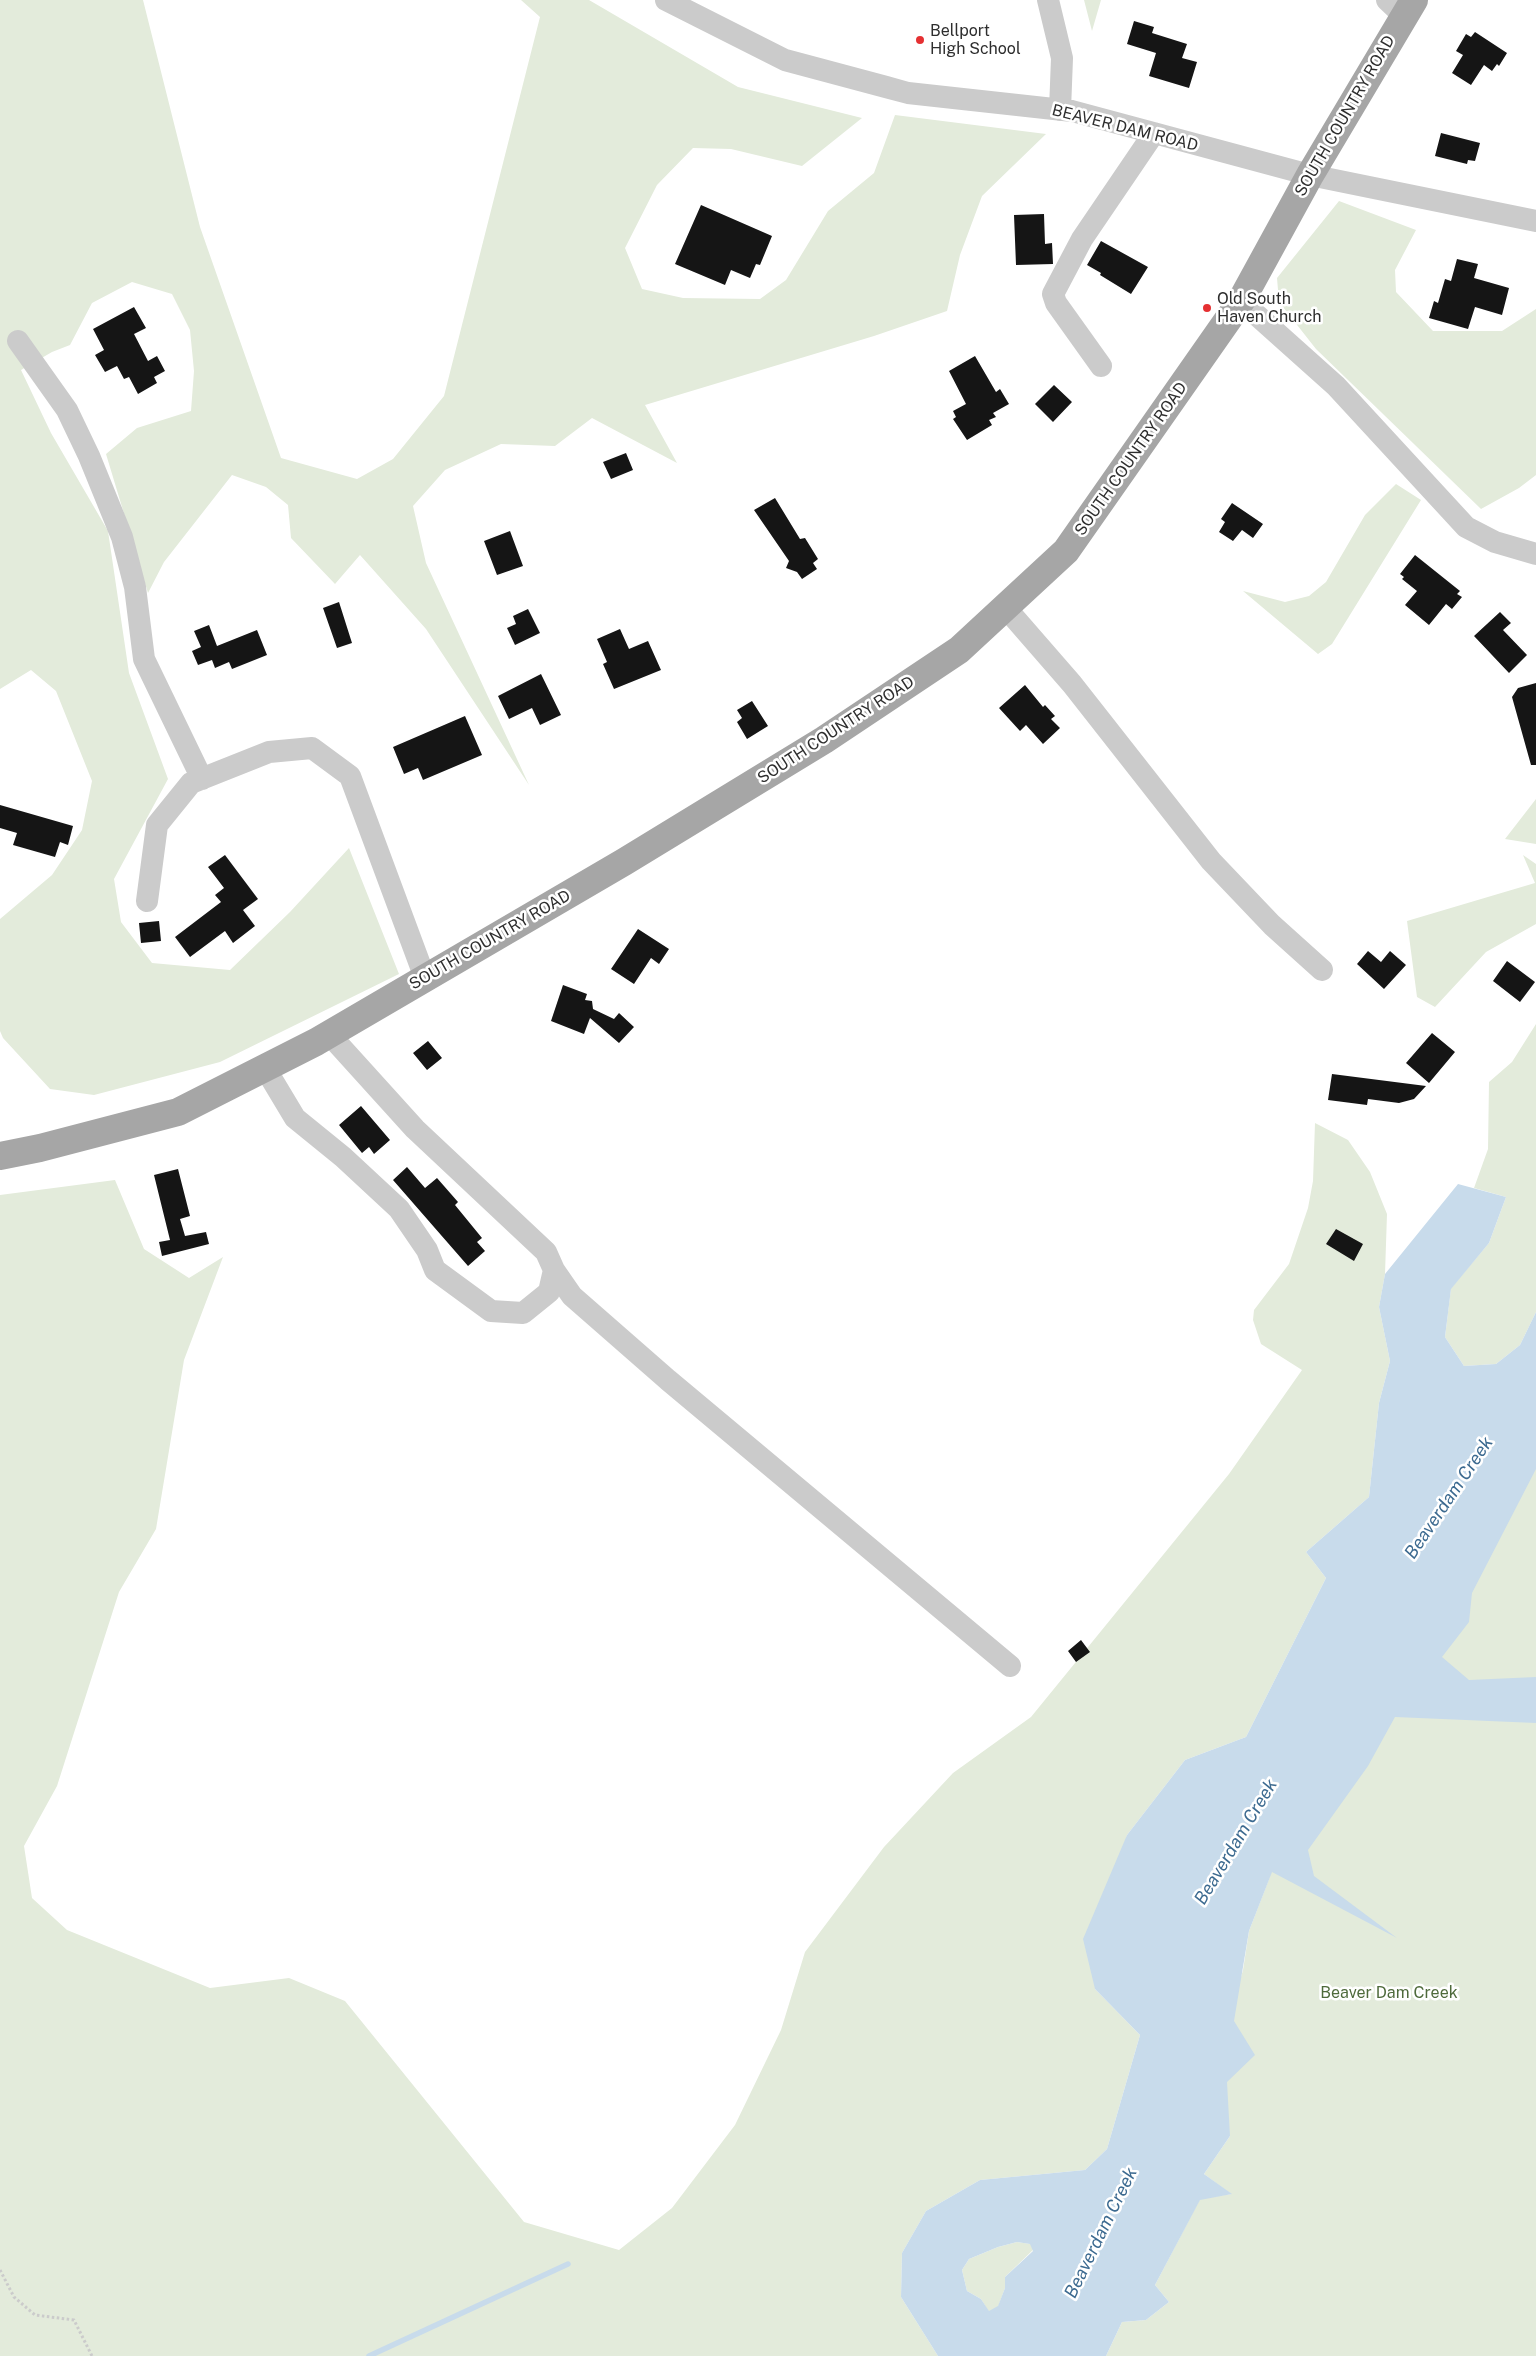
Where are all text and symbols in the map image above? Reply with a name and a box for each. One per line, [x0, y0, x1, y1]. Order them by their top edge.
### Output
place label: Bellport High School [930, 21, 1021, 59]
street label: SOUTH COUNTRY ROAD [1291, 32, 1399, 200]
marker: Bellport High School [914, 34, 926, 46]
street label: BEAVER DAM ROAD [1050, 101, 1200, 155]
place label: Old South Haven Church [1217, 289, 1321, 327]
marker: Old South Haven Church [1201, 302, 1213, 314]
street label: SOUTH COUNTRY ROAD [1071, 379, 1191, 539]
street label: SOUTH COUNTRY ROAD [754, 672, 918, 788]
street label: SOUTH COUNTRY ROAD [406, 886, 574, 994]
water label: Beaverdam Creek [1400, 1433, 1498, 1563]
water label: Beaverdam Creek [1190, 1775, 1282, 1909]
park label: Beaver Dam Creek [1320, 1983, 1458, 2003]
water label: Beaverdam Creek [1060, 2164, 1142, 2302]

